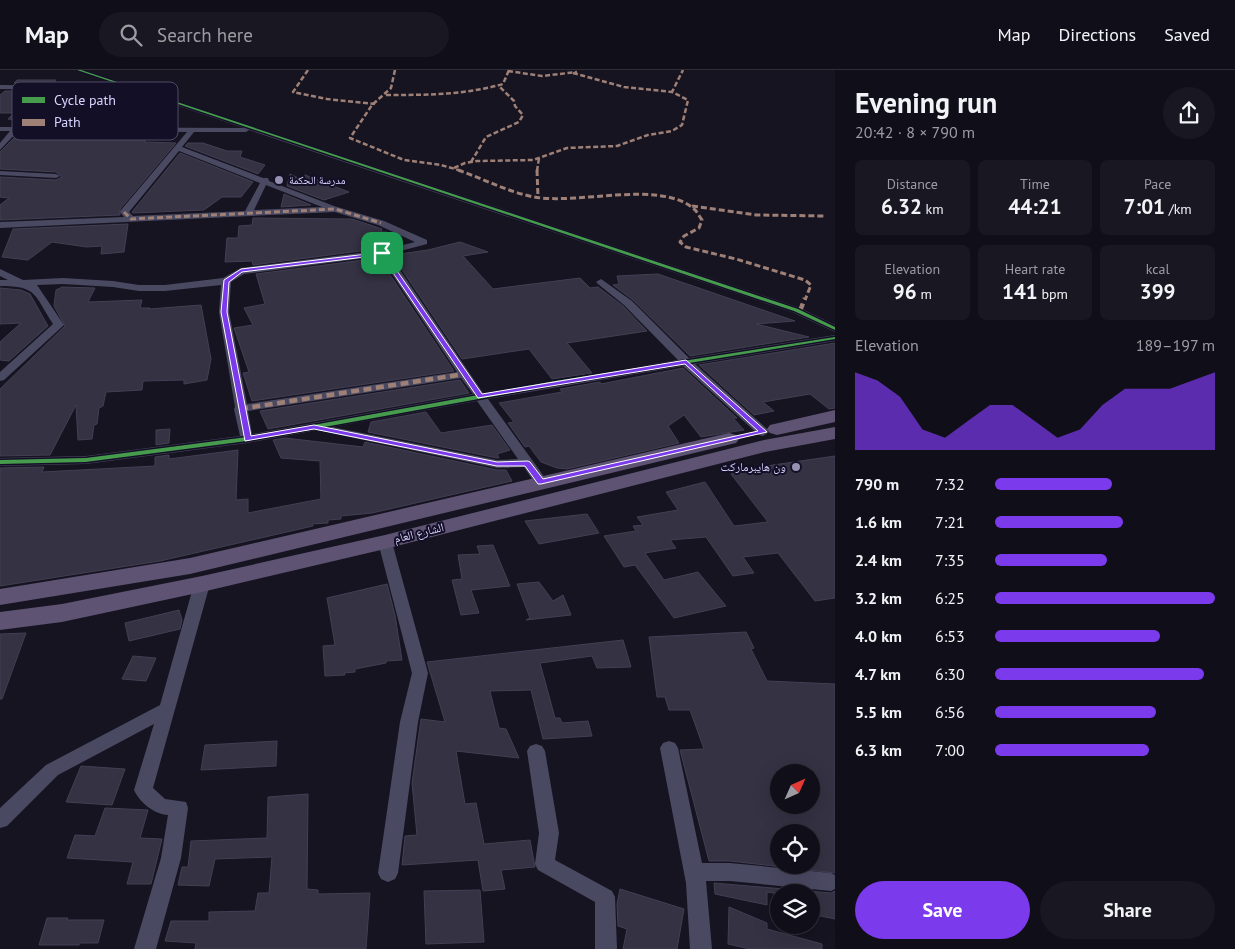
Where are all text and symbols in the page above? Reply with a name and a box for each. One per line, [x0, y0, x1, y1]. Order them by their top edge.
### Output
search box [99, 12, 449, 57]
text: Map [25, 19, 69, 50]
icon: search [117, 21, 145, 49]
text: Search here [157, 23, 253, 47]
text: Map [998, 23, 1030, 46]
text: Directions [1058, 23, 1136, 46]
text: Saved [1164, 23, 1210, 46]
legend [12, 82, 178, 140]
text: Evening run [855, 84, 997, 121]
button: share [1163, 87, 1215, 139]
text: Cycle path [54, 91, 116, 109]
text: Path [54, 113, 81, 131]
text: 20:42 · 8 × 790 m [855, 122, 975, 142]
place label: مدرسة الحكمة [289, 173, 345, 187]
marker: مدرسة الحكمة [273, 174, 285, 186]
text: Distance [887, 175, 938, 193]
text: Time [1020, 175, 1050, 193]
text: Pace [1144, 175, 1171, 193]
text: 6.32 [881, 193, 922, 220]
text: 44:21 [1008, 193, 1062, 220]
text: 7:01 [1124, 193, 1165, 220]
text: km [922, 200, 944, 218]
text: /km [1165, 200, 1192, 218]
pin [361, 232, 403, 274]
icon: arrive [368, 239, 396, 267]
text: Elevation [884, 260, 940, 278]
text: Heart rate [1005, 260, 1065, 278]
text: kcal [1146, 260, 1170, 278]
text: 96 [893, 278, 917, 305]
text: 141 [1002, 278, 1038, 305]
text: 399 [1140, 278, 1176, 305]
text: m [917, 285, 932, 303]
text: bpm [1038, 285, 1068, 303]
text: Elevation [855, 335, 919, 355]
text: 189–197 m [1136, 335, 1215, 355]
place label: ون هايبرماركت [721, 459, 786, 474]
marker: ون هايبرماركت [790, 461, 802, 473]
text: 790 m [855, 474, 899, 494]
text: 7:32 [935, 474, 965, 494]
text: 1.6 km [855, 512, 902, 532]
text: 7:21 [935, 512, 965, 532]
street label: الشارع العام [392, 519, 446, 547]
text: 2.4 km [855, 550, 902, 570]
text: 7:35 [935, 550, 965, 570]
text: 3.2 km [855, 588, 902, 608]
text: 6:25 [935, 588, 965, 608]
text: 4.0 km [855, 626, 902, 646]
text: 6:53 [935, 626, 965, 646]
text: 4.7 km [855, 664, 901, 684]
text: 6:30 [935, 664, 965, 684]
text: 5.5 km [855, 702, 902, 722]
text: 6:56 [935, 702, 965, 722]
text: 6.3 km [855, 740, 902, 760]
text: 7:00 [935, 740, 965, 760]
north arrow [770, 764, 820, 814]
map controls [770, 764, 820, 934]
button: locate [770, 824, 820, 874]
button: Save [855, 881, 1030, 939]
button: Share [1040, 881, 1215, 939]
button: layers [770, 884, 820, 934]

